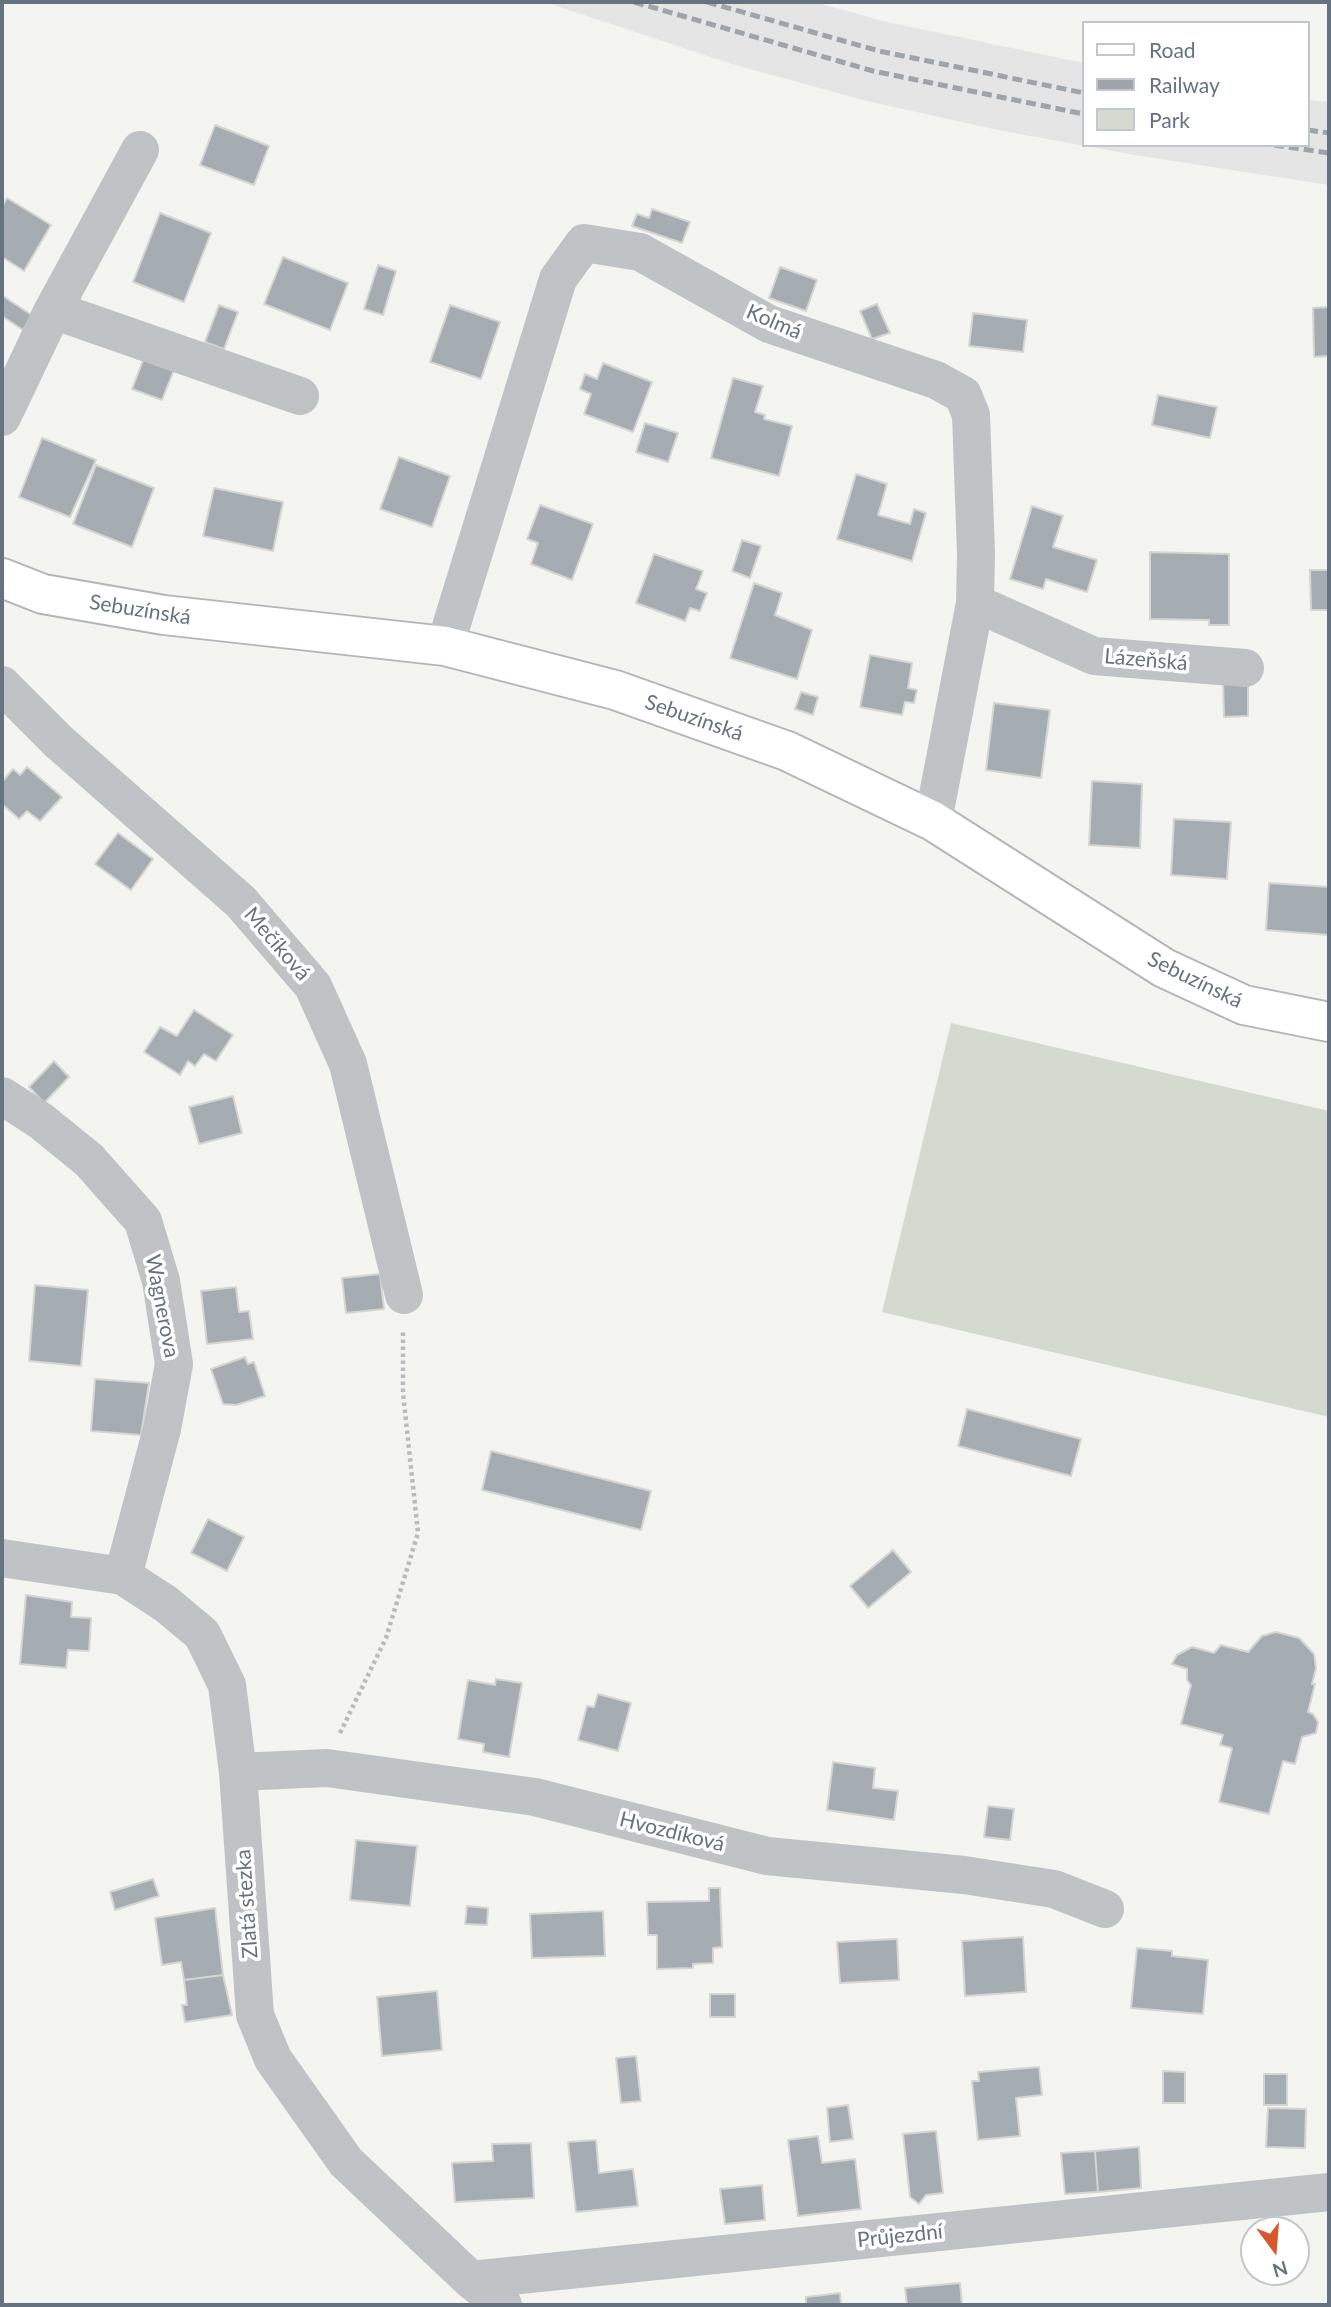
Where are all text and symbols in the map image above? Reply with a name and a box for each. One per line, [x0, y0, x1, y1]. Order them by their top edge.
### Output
legend [1082, 21, 1310, 147]
text: Road [1149, 37, 1196, 62]
text: Railway [1149, 72, 1220, 97]
text: Park [1149, 107, 1190, 132]
street label: Kolmá [743, 299, 805, 345]
street label: Sebuzínská [87, 590, 193, 630]
street label: Lázeňská [1103, 644, 1189, 676]
street label: Sebuzínská [642, 689, 746, 747]
street label: Mečíková [238, 902, 316, 986]
street label: Sebuzínská [1143, 946, 1247, 1014]
street label: Wagnerova [140, 1252, 184, 1360]
street label: Hvozdíková [617, 1807, 727, 1857]
street label: Zlatá stezka [231, 1849, 263, 1959]
north arrow [1240, 2216, 1310, 2286]
street label: Průjezdní [856, 2219, 944, 2253]
text: N [1270, 2257, 1291, 2283]

